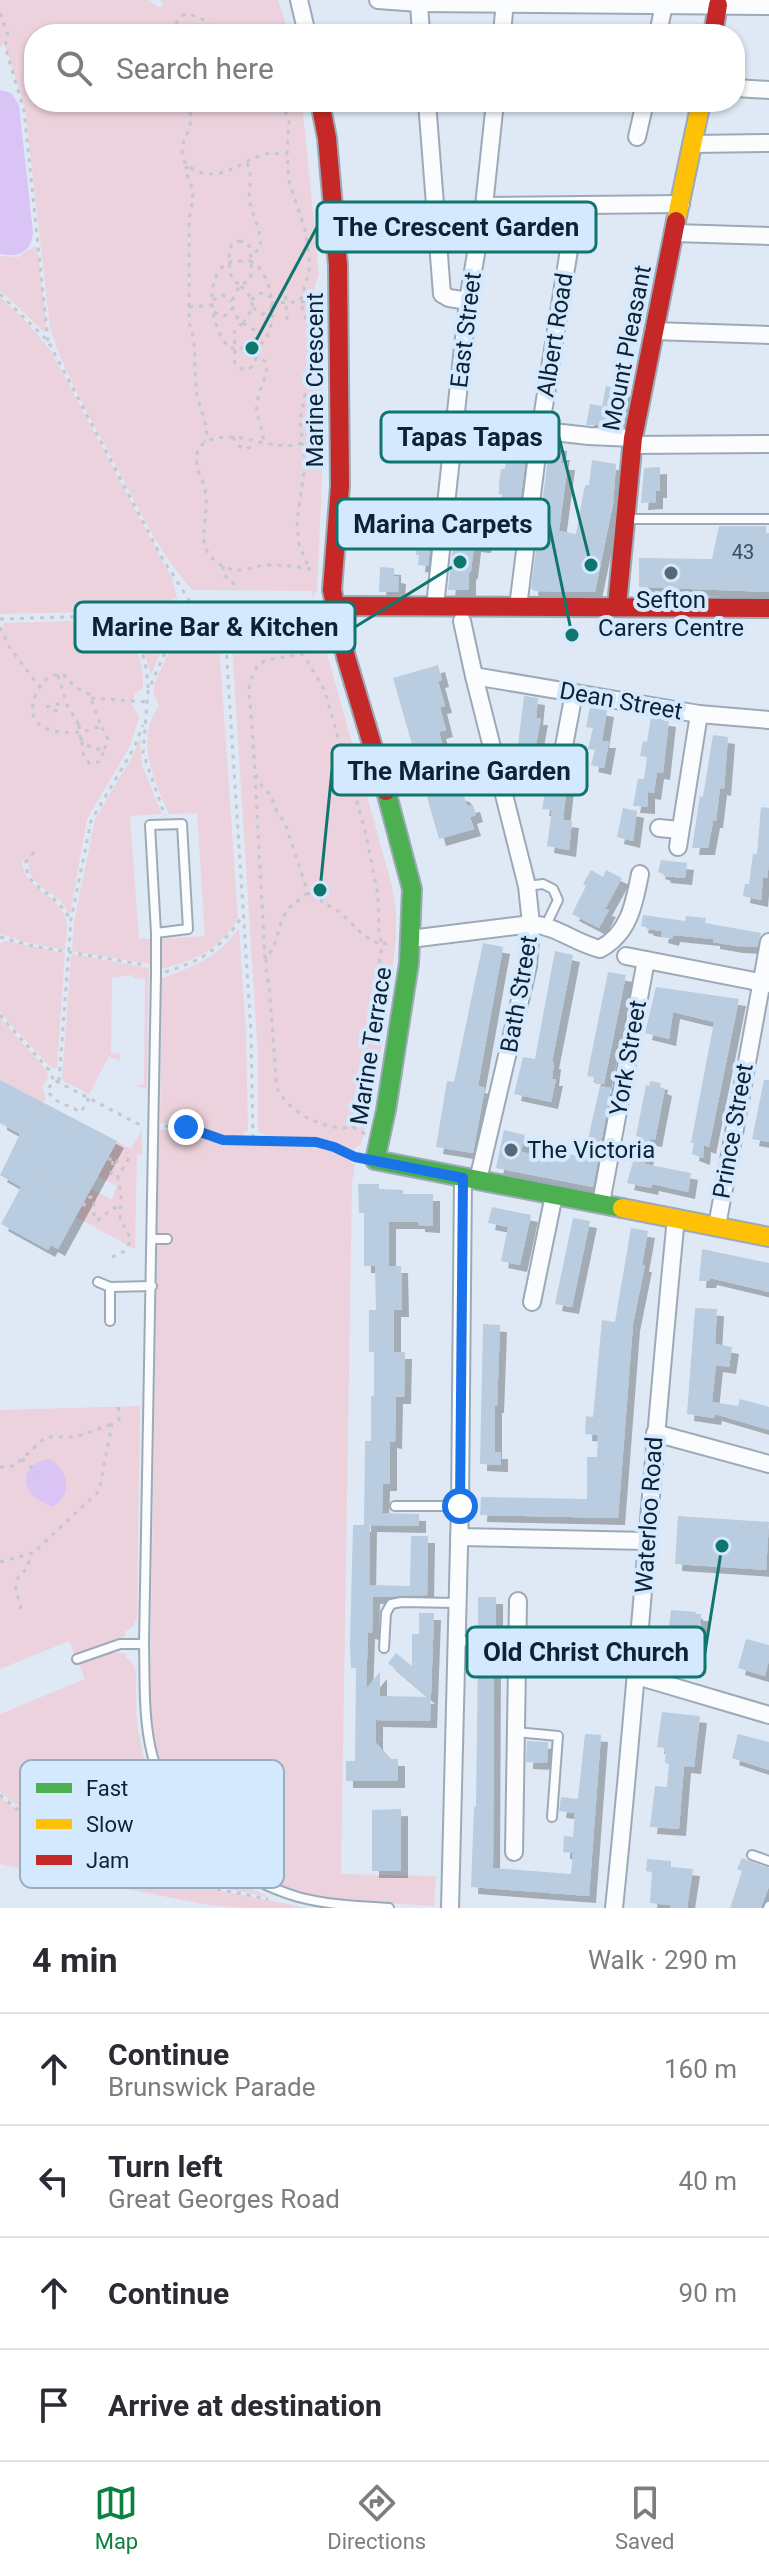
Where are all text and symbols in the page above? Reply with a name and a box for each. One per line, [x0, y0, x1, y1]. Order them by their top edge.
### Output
search box [24, 24, 745, 112]
icon: search [52, 46, 96, 90]
text: Search here [116, 51, 274, 86]
callout: The Crescent Garden [317, 202, 596, 252]
text: The Crescent Garden [333, 212, 579, 242]
street label: Mount Pleasant [597, 263, 657, 433]
street label: East Street [445, 270, 487, 389]
street label: Albert Road [531, 271, 579, 399]
street label: Marine Crescent [301, 292, 329, 467]
callout: Tapas Tapas [381, 412, 559, 462]
text: Tapas Tapas [397, 422, 543, 452]
callout: Marina Carpets [337, 499, 549, 549]
text: Marina Carpets [353, 509, 533, 539]
house number: 43 [732, 540, 754, 564]
marker: Sefton Carers Centre [662, 564, 680, 582]
place label: Sefton Carers Centre [598, 586, 744, 642]
callout: Marine Bar & Kitchen [75, 602, 355, 652]
text: Marine Bar & Kitchen [91, 612, 339, 642]
street label: Dean Street [557, 676, 685, 726]
callout: The Marine Garden [332, 745, 587, 795]
text: The Marine Garden [347, 756, 571, 786]
street label: Bath Street [495, 933, 543, 1055]
street label: Marine Terrace [345, 965, 397, 1127]
street label: York Street [604, 998, 652, 1118]
street label: Prince Street [707, 1061, 759, 1201]
route end [168, 1109, 204, 1145]
place label: The Victoria [527, 1136, 655, 1164]
marker: The Victoria [502, 1141, 520, 1159]
street label: Waterloo Road [630, 1436, 668, 1594]
route start [442, 1488, 478, 1524]
callout: Old Christ Church [467, 1627, 705, 1677]
text: Old Christ Church [483, 1637, 689, 1667]
legend [20, 1760, 284, 1888]
text: Fast [86, 1776, 128, 1801]
text: Slow [86, 1812, 134, 1837]
text: Jam [86, 1848, 129, 1873]
text: 4 min [32, 1940, 117, 1980]
text: Walk · 290 m [588, 1945, 737, 1975]
text: Continue [108, 2037, 229, 2072]
icon: ahead [32, 2047, 76, 2091]
text: 160 m [664, 2054, 737, 2084]
text: Brunswick Parade [108, 2072, 316, 2102]
text: Turn left [108, 2149, 223, 2184]
icon: left [32, 2159, 76, 2203]
text: 40 m [679, 2166, 737, 2196]
text: Great Georges Road [108, 2184, 340, 2214]
icon: ahead [32, 2271, 76, 2315]
text: Continue [108, 2276, 229, 2311]
text: 90 m [679, 2278, 737, 2308]
icon: arrive [32, 2383, 76, 2427]
text: Arrive at destination [108, 2388, 382, 2423]
tab: Map [94, 2481, 138, 2554]
tab: Directions [327, 2481, 426, 2554]
tab: Saved [615, 2481, 675, 2554]

